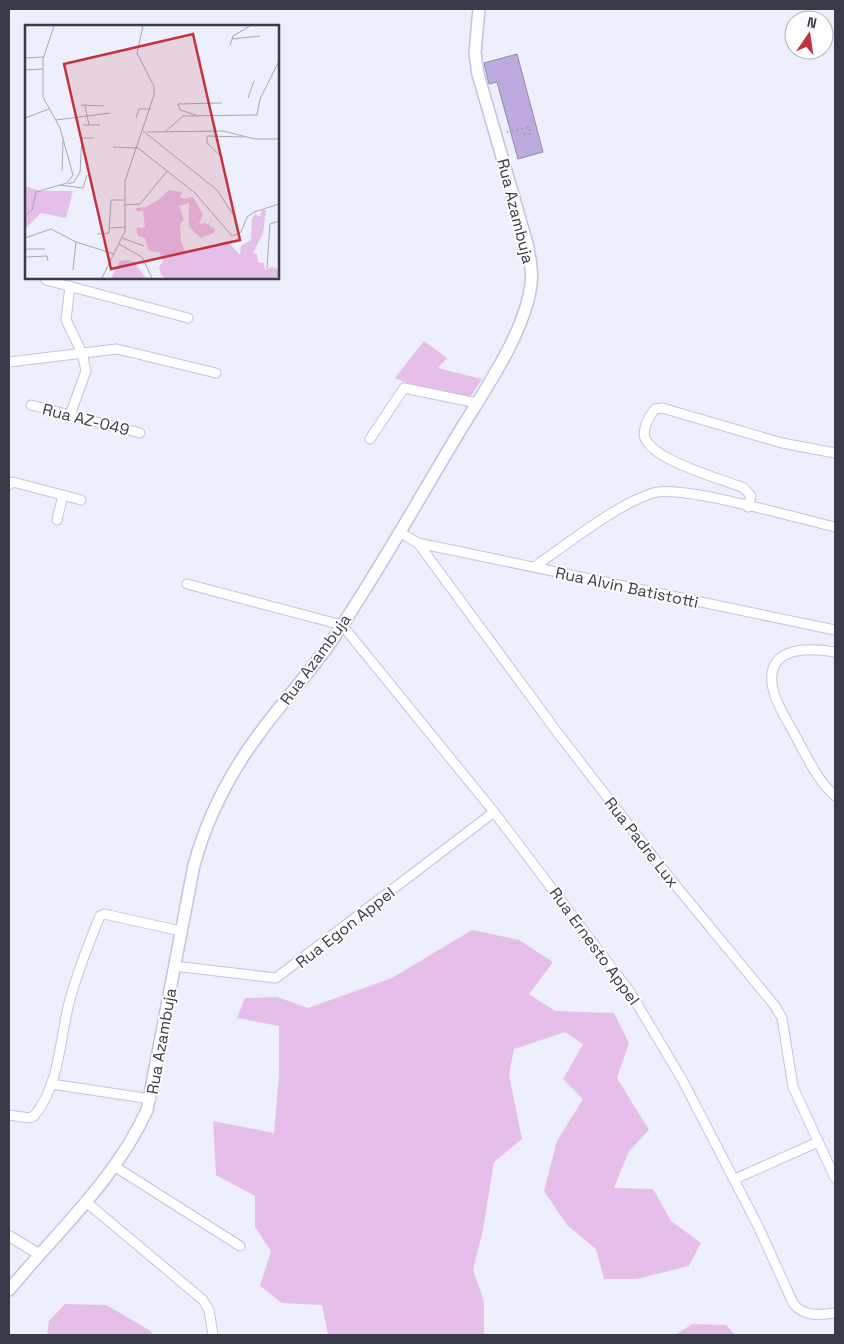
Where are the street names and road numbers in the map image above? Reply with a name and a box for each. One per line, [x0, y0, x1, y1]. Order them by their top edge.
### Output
street label: Rua Azambuja [492, 156, 539, 266]
street label: Rua AZ-049 [40, 399, 132, 440]
street label: Rua Alvin Batistotti [553, 562, 700, 613]
street label: Rua Azambuja [275, 610, 356, 709]
street label: Rua Padre Lux [600, 793, 683, 892]
street label: Rua Egon Appel [292, 882, 399, 973]
street label: Rua Ernesto Appel [545, 883, 644, 1009]
street label: Rua Azambuja [142, 986, 181, 1096]

